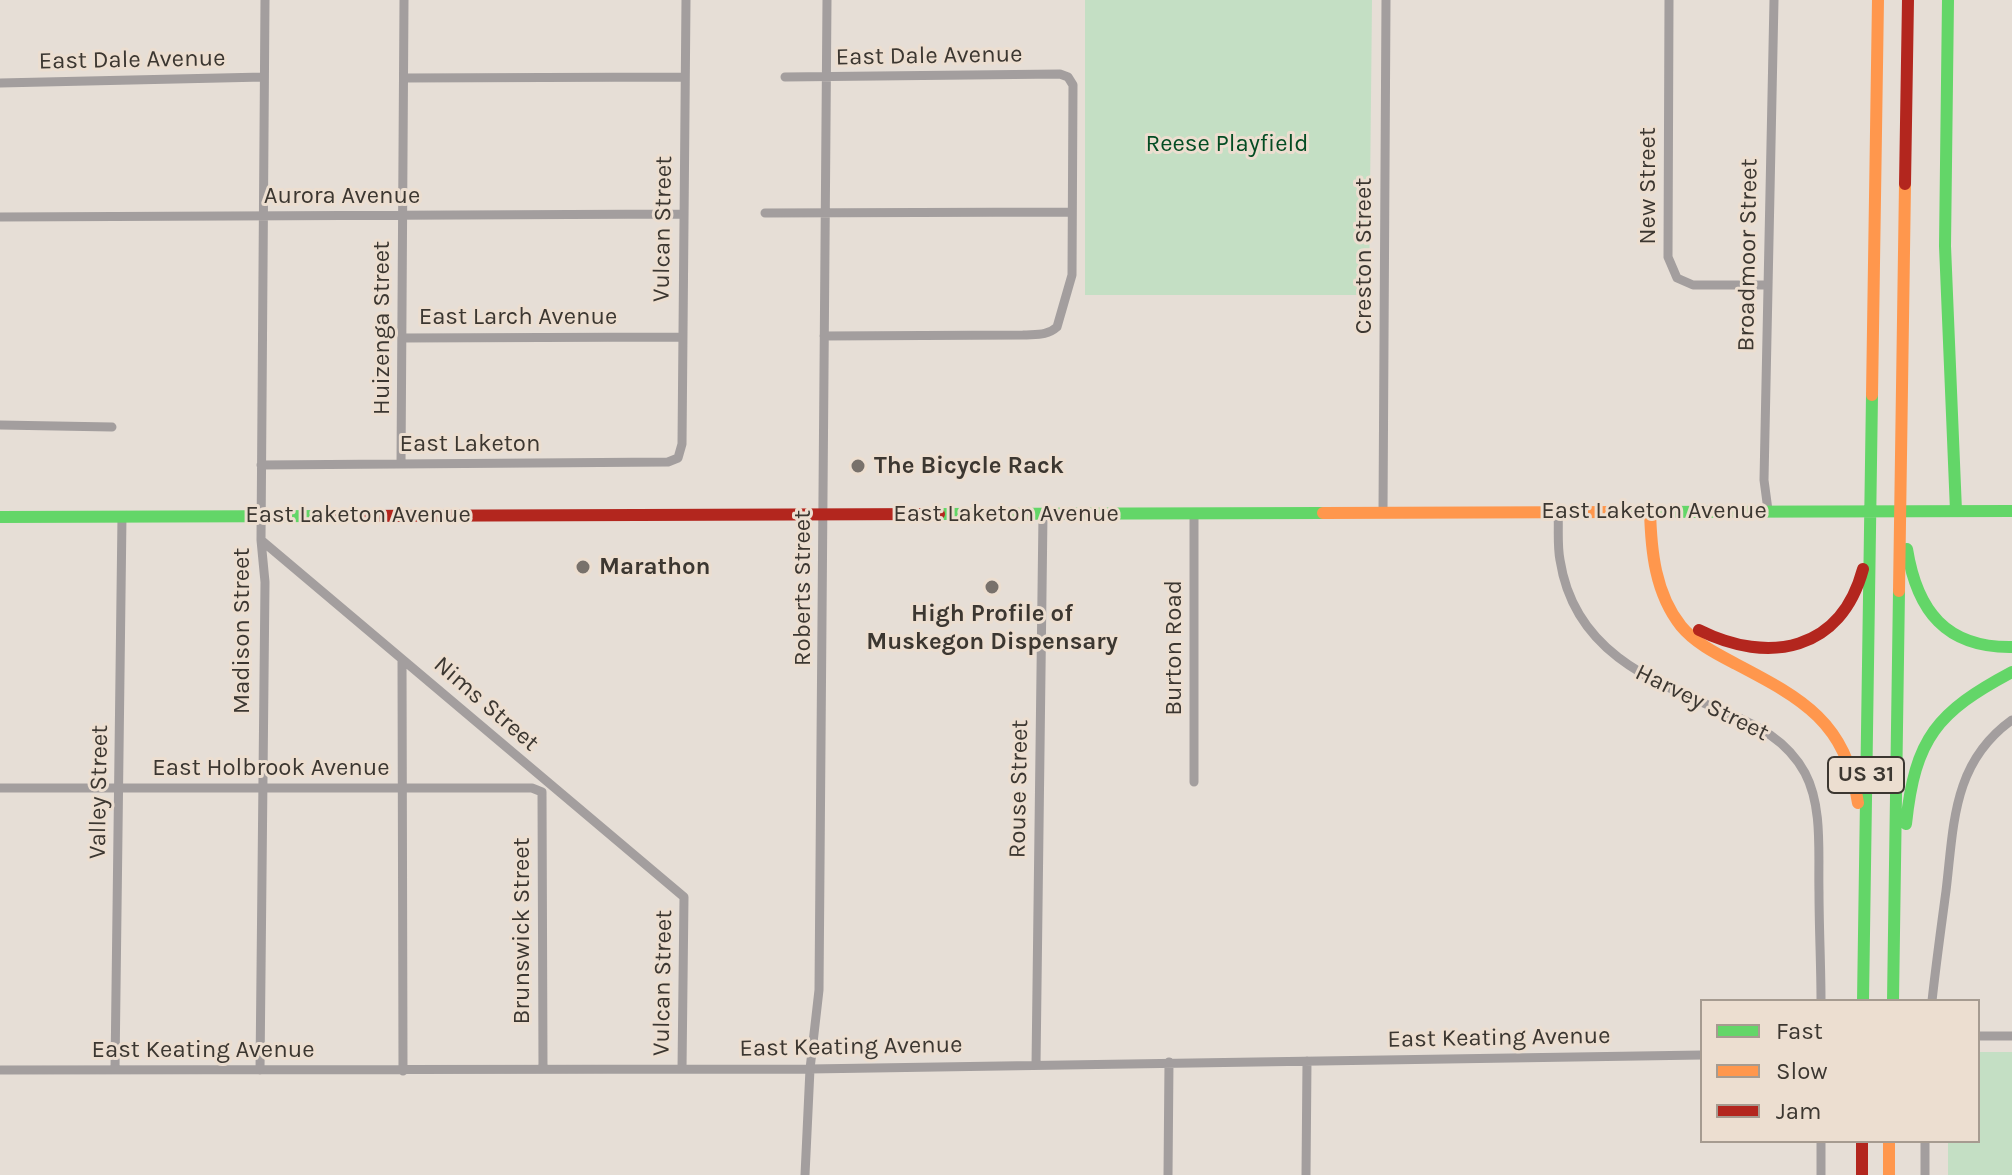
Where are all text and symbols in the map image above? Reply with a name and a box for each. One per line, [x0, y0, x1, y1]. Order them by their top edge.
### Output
street label: East Dale Avenue [835, 40, 1023, 72]
street label: East Dale Avenue [38, 44, 226, 76]
street label: New Street [1634, 127, 1662, 245]
park label: Reese Playfield [1145, 130, 1309, 158]
street label: Vulcan Street [647, 156, 679, 302]
street label: Broadmoor Street [1732, 158, 1764, 352]
street label: Creston Street [1350, 178, 1378, 334]
street label: Aurora Avenue [264, 182, 420, 210]
street label: Huizenga Street [368, 241, 396, 415]
street label: East Larch Avenue [419, 303, 617, 331]
street label: East Laketon [400, 430, 540, 458]
place label: The Bicycle Rack [874, 452, 1064, 480]
marker: The Bicycle Rack [849, 457, 867, 475]
street label: East Laketon Avenue [1541, 497, 1767, 525]
street label: East Laketon Avenue [893, 500, 1119, 528]
street label: East Laketon Avenue [245, 501, 471, 529]
street label: Roberts Street [789, 510, 817, 666]
street label: Madison Street [228, 548, 256, 714]
place label: Marathon [599, 553, 710, 581]
marker: Marathon [574, 558, 592, 576]
marker: High Profile of Muskegon Dispensary [983, 578, 1001, 596]
street label: Burton Road [1160, 580, 1188, 716]
place label: High Profile of Muskegon Dispensary [866, 600, 1118, 656]
street label: Nims Street [427, 650, 545, 758]
street label: Harvey Street [1630, 658, 1774, 748]
street label: Rouse Street [1003, 719, 1035, 859]
street label: Valley Street [83, 725, 115, 859]
street label: East Holbrook Avenue [152, 754, 390, 782]
road number: US 31 [1828, 757, 1904, 793]
street label: Brunswick Street [508, 837, 536, 1025]
street label: Vulcan Street [647, 910, 679, 1056]
legend [1700, 999, 1980, 1143]
text: Fast [1776, 1017, 1823, 1045]
street label: East Keating Avenue [1387, 1022, 1611, 1054]
street label: East Keating Avenue [739, 1031, 963, 1063]
street label: East Keating Avenue [91, 1036, 315, 1064]
text: Slow [1776, 1057, 1828, 1085]
text: Jam [1776, 1097, 1821, 1125]

